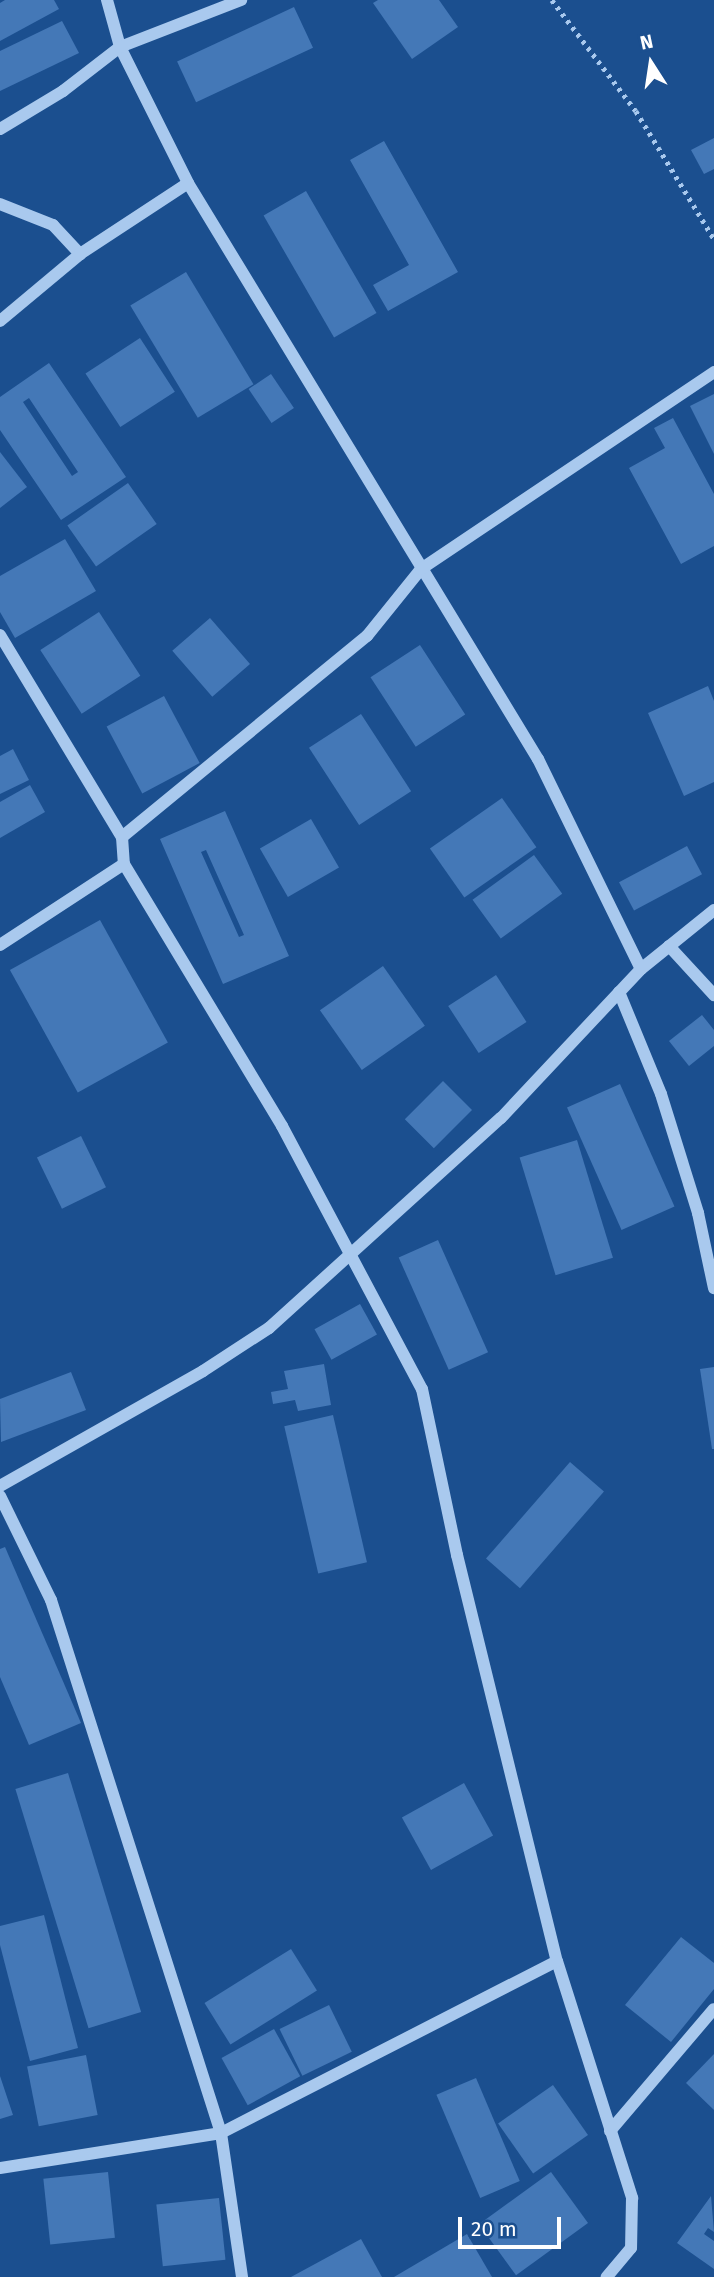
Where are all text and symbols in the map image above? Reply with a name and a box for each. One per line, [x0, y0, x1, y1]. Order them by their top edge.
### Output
north arrow [616, 28, 686, 98]
text: N [638, 29, 655, 55]
scale bar [462, 2204, 565, 2248]
text: 20 m [471, 2216, 517, 2242]

